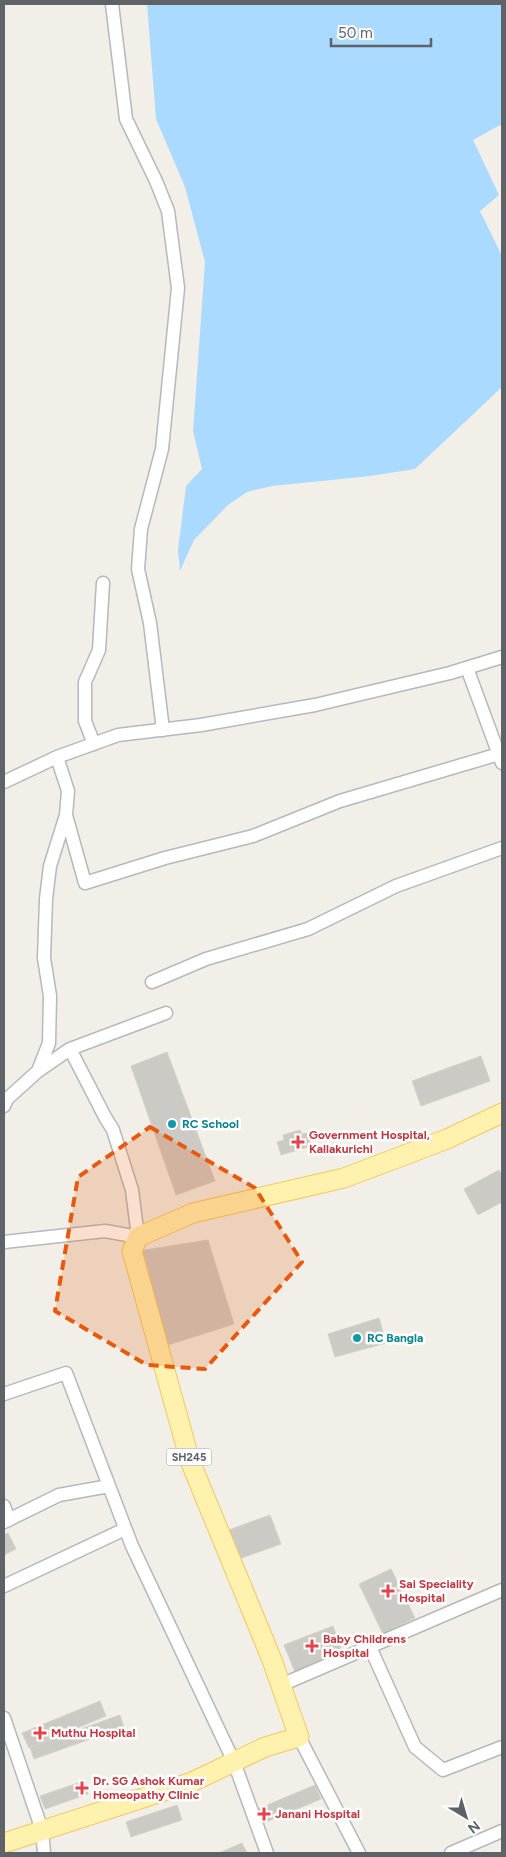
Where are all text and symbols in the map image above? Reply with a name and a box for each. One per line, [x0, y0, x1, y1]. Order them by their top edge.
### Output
scale bar [331, 15, 431, 47]
text: 50 m [338, 24, 373, 42]
place label: RC School [182, 1117, 239, 1131]
marker: RC School [166, 1118, 178, 1130]
place label: Government Hospital, Kallakurichi [309, 1128, 430, 1156]
marker: Government Hospital, Kallakurichi [291, 1135, 305, 1149]
place label: RC Bangla [367, 1331, 423, 1345]
marker: RC Bangla [351, 1332, 363, 1344]
road number: SH245 [166, 1448, 212, 1465]
place label: Sai Speciality Hospital [399, 1577, 474, 1605]
marker: Sai Speciality Hospital [381, 1584, 395, 1598]
place label: Baby Childrens Hospital [323, 1632, 406, 1660]
marker: Baby Childrens Hospital [305, 1639, 319, 1653]
marker: Muthu Hospital [33, 1726, 47, 1740]
place label: Muthu Hospital [51, 1726, 135, 1740]
place label: Dr. SG Ashok Kumar Homeopathy Clinic [93, 1774, 205, 1802]
marker: Dr. SG Ashok Kumar Homeopathy Clinic [75, 1781, 89, 1795]
north arrow [441, 1792, 491, 1842]
marker: Janani Hospital [257, 1807, 271, 1821]
place label: Janani Hospital [275, 1807, 360, 1821]
text: N [464, 1817, 483, 1837]

